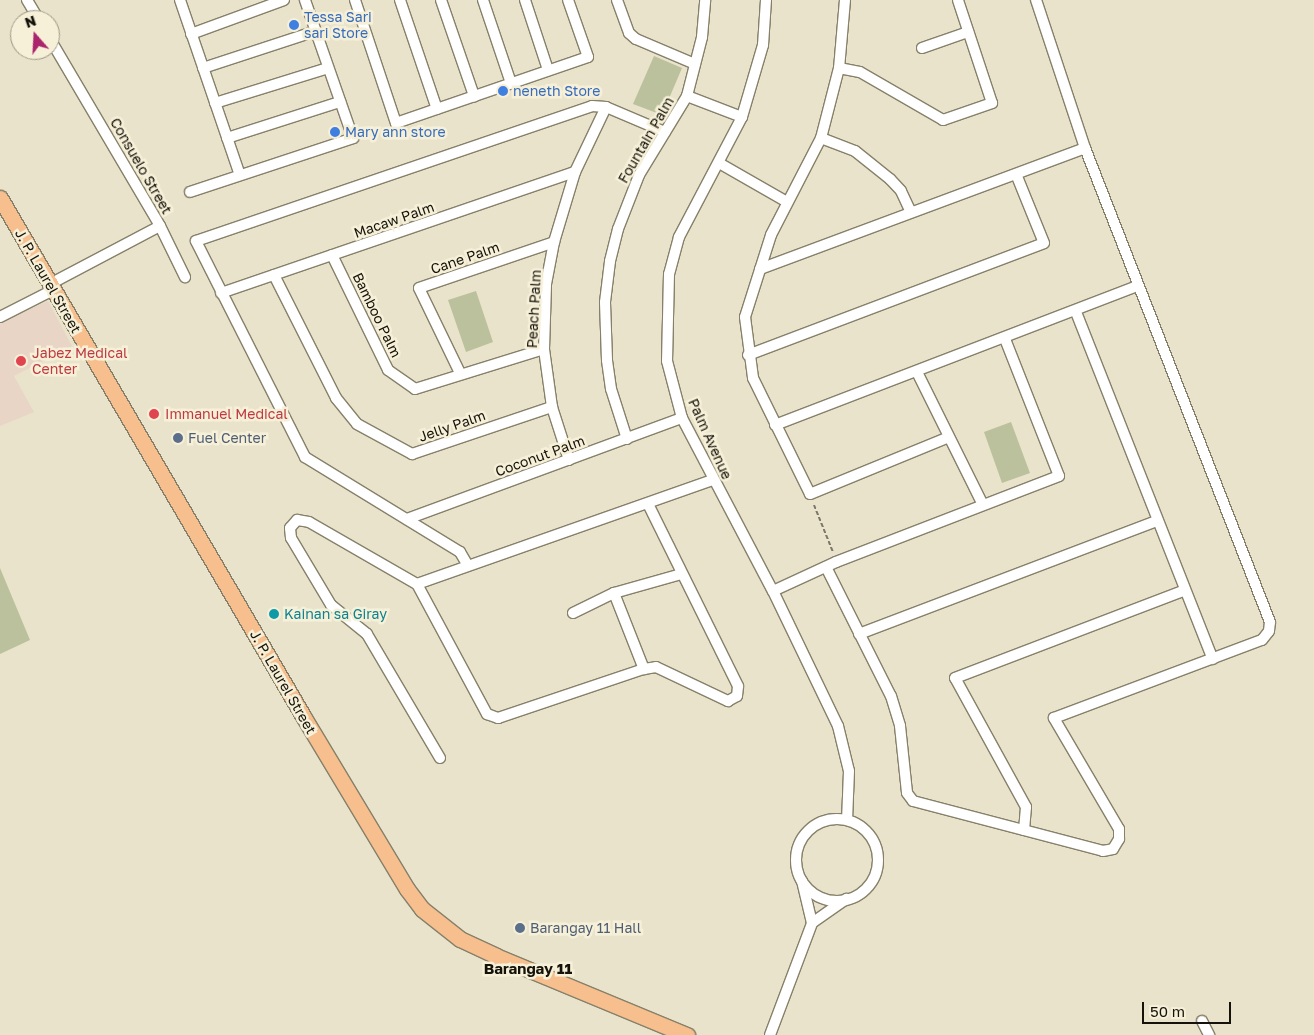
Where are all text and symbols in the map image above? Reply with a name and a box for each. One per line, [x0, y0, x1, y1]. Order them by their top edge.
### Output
place label: Tessa Sari sari Store [304, 9, 372, 41]
north arrow [10, 10, 60, 60]
text: N [22, 12, 38, 31]
marker: Tessa Sari sari Store [288, 19, 300, 31]
place label: neneth Store [513, 83, 600, 99]
marker: neneth Store [497, 85, 509, 97]
street label: Fountain Palm [615, 94, 677, 186]
street label: Consuelo Street [107, 115, 175, 217]
place label: Mary ann store [345, 124, 446, 140]
marker: Mary ann store [329, 126, 341, 138]
street label: Macaw Palm [352, 198, 436, 242]
street label: J. P. Laurel Street [11, 226, 85, 336]
street label: Cane Palm [428, 238, 502, 278]
street label: Peach Palm [524, 269, 544, 349]
street label: Bamboo Palm [349, 270, 405, 360]
place label: Jabez Medical Center [32, 345, 128, 378]
marker: Jabez Medical Center [14, 354, 28, 368]
street label: Palm Avenue [685, 396, 735, 482]
place label: Immanuel Medical [165, 406, 288, 422]
marker: Immanuel Medical [147, 407, 161, 421]
street label: Jelly Palm [416, 407, 488, 445]
place label: Fuel Center [188, 430, 266, 446]
marker: Fuel Center [172, 432, 184, 444]
street label: Coconut Palm [493, 432, 587, 480]
place label: Kainan sa Giray [284, 606, 387, 622]
marker: Kainan sa Giray [268, 608, 280, 620]
street label: J. P. Laurel Street [246, 627, 320, 737]
place label: Barangay 11 Hall [530, 920, 641, 936]
marker: Barangay 11 Hall [514, 922, 526, 934]
district label: Barangay 11 [484, 960, 572, 978]
scale bar [1144, 992, 1233, 1024]
text: 50 m [1150, 1002, 1185, 1020]

